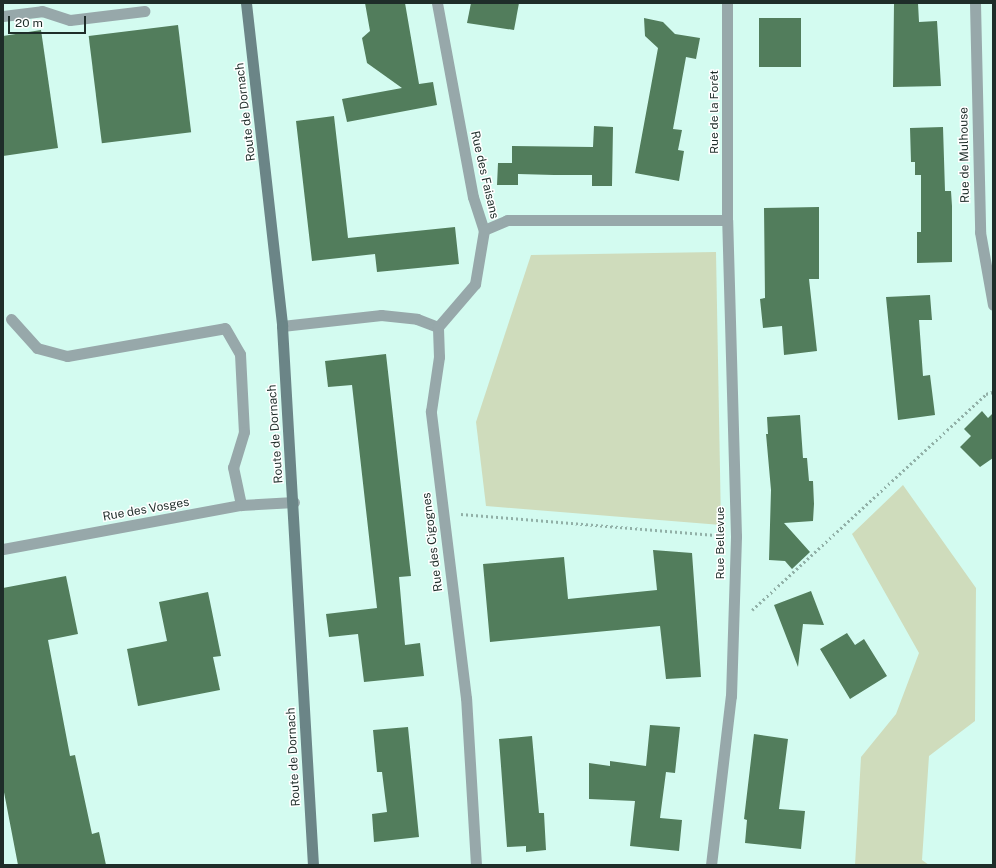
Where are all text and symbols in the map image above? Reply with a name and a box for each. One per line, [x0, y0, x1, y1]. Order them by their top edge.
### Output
scale bar [10, 8, 88, 34]
text: 20 m [15, 16, 43, 30]
street label: Route de Dornach [233, 62, 259, 162]
street label: Rue de la Forêt [708, 70, 722, 154]
street label: Rue de Mulhouse [957, 107, 973, 203]
street label: Rue des Faisans [467, 130, 501, 220]
street label: Route de Dornach [265, 384, 287, 484]
street label: Rue des Cigognes [420, 491, 446, 593]
street label: Rue des Vosges [101, 495, 191, 525]
street label: Rue Bellevue [714, 507, 728, 579]
street label: Route de Dornach [284, 707, 304, 807]

